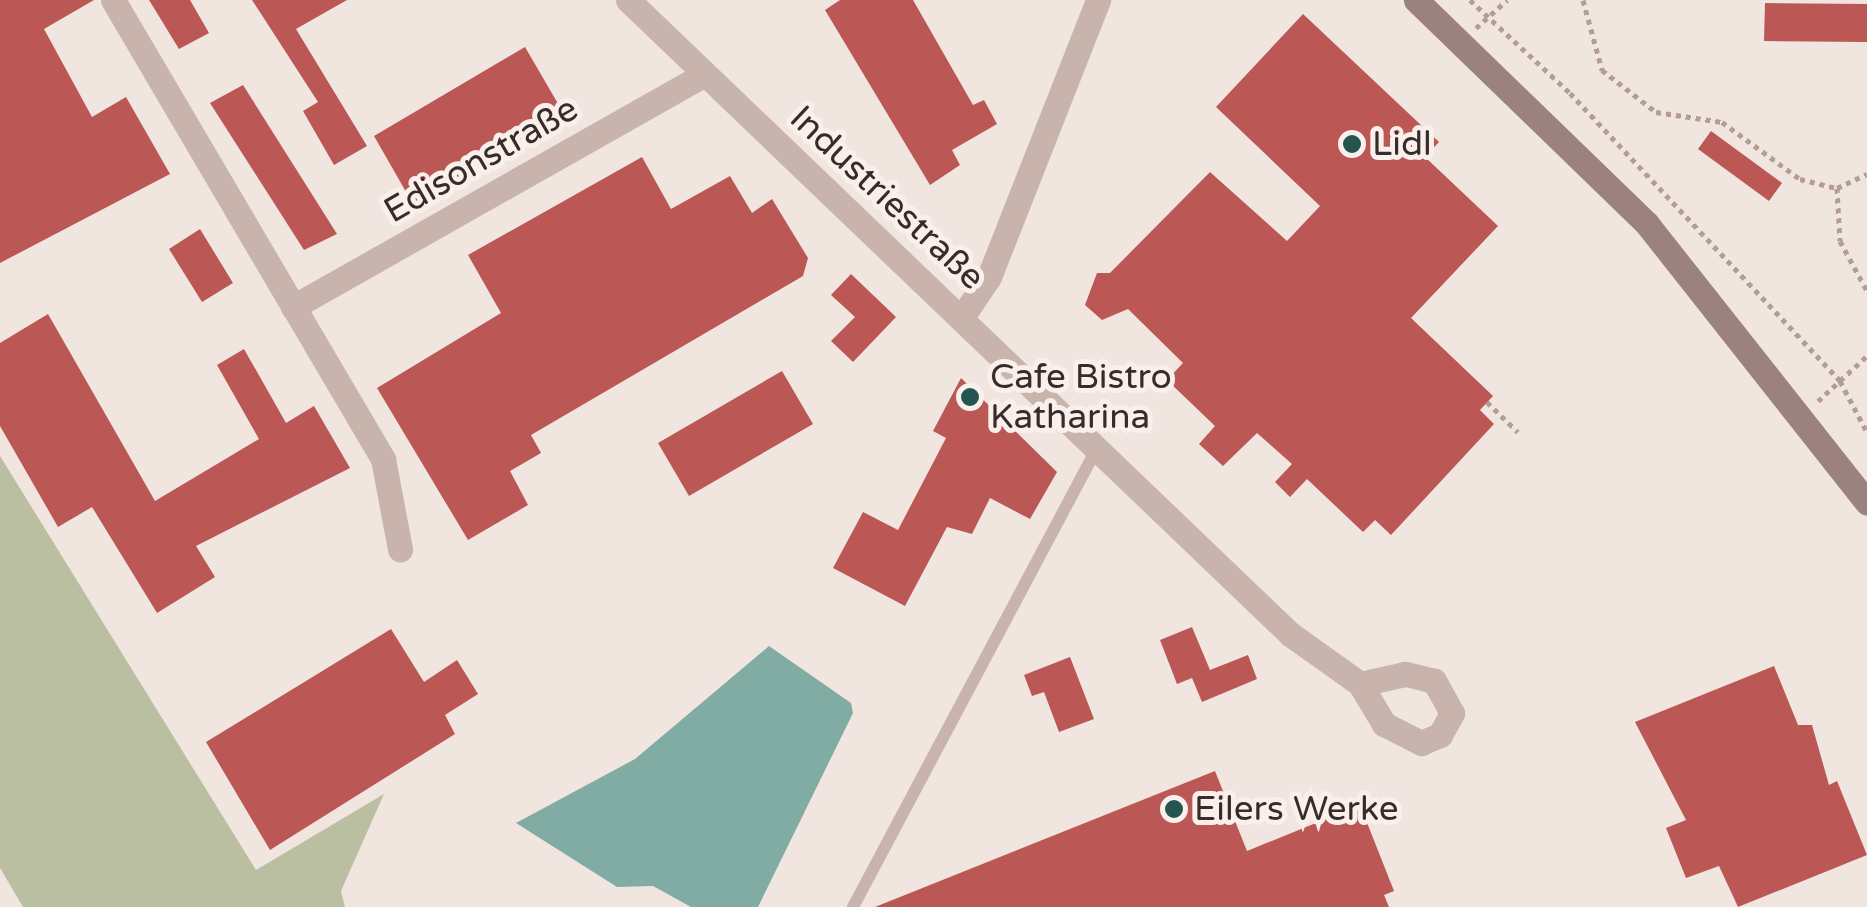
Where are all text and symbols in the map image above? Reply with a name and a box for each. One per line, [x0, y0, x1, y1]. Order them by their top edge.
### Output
street label: Edisonstraße [377, 88, 585, 232]
street label: Industriestraße [781, 97, 993, 299]
place label: Lidl [1372, 123, 1432, 165]
marker: Lidl [1341, 133, 1363, 155]
place label: Cafe Bistro Katharina [990, 356, 1172, 438]
marker: Cafe Bistro Katharina [959, 386, 981, 408]
place label: Eilers Werke [1194, 788, 1398, 830]
marker: Eilers Werke [1163, 798, 1185, 820]

